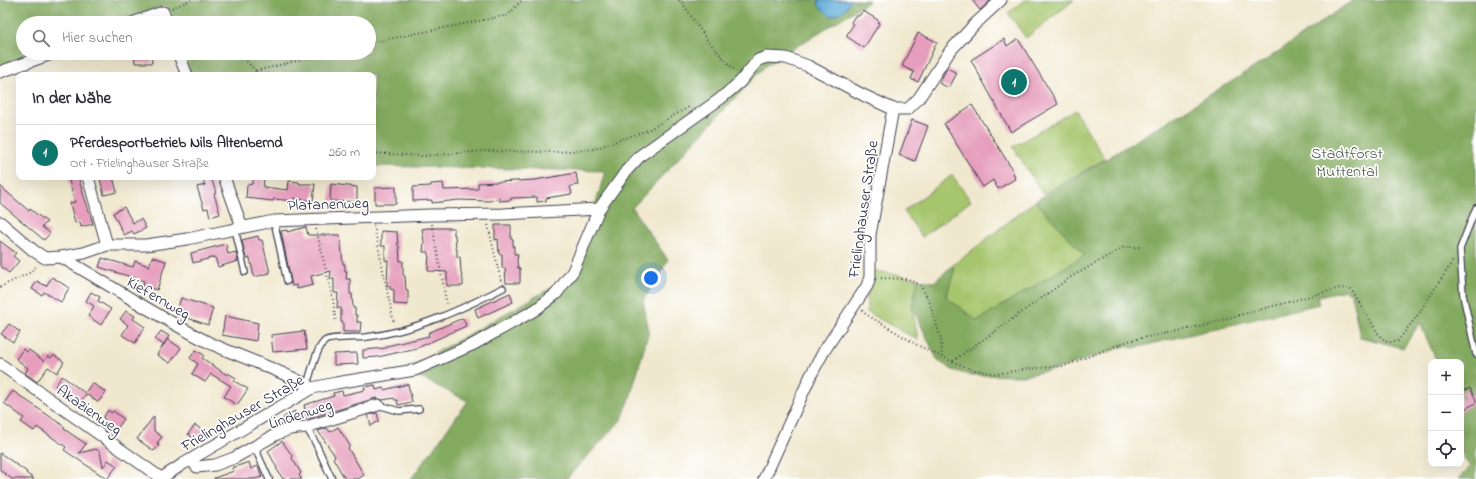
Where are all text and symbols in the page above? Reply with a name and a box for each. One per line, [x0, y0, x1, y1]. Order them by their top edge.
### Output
search box [16, 16, 376, 60]
icon: search [30, 27, 52, 49]
text: Hier suchen [62, 27, 133, 49]
pin: 1 [1001, 67, 1027, 97]
text: In der Nähe [32, 86, 111, 111]
text: Pferdesportbetrieb Nils Altenbernd [70, 132, 283, 154]
street label: Frielinghauser Straße [842, 138, 886, 281]
park label: Stadtforst Muttental [1311, 142, 1384, 184]
text: 1 [43, 143, 47, 162]
text: 260 m [329, 143, 360, 162]
text: Ort · Frielinghauser Straße [70, 154, 209, 173]
street label: Platanenweg [287, 192, 369, 218]
your location [641, 268, 661, 288]
street label: Kiefernweg [122, 271, 194, 327]
map controls [1428, 359, 1464, 467]
button: + [1428, 359, 1464, 395]
street label: Frielinghauser Straße [176, 368, 310, 459]
street label: Akazienweg [51, 379, 126, 442]
street label: Lindenweg [266, 393, 336, 436]
button: − [1428, 395, 1464, 431]
button: locate [1428, 431, 1464, 467]

